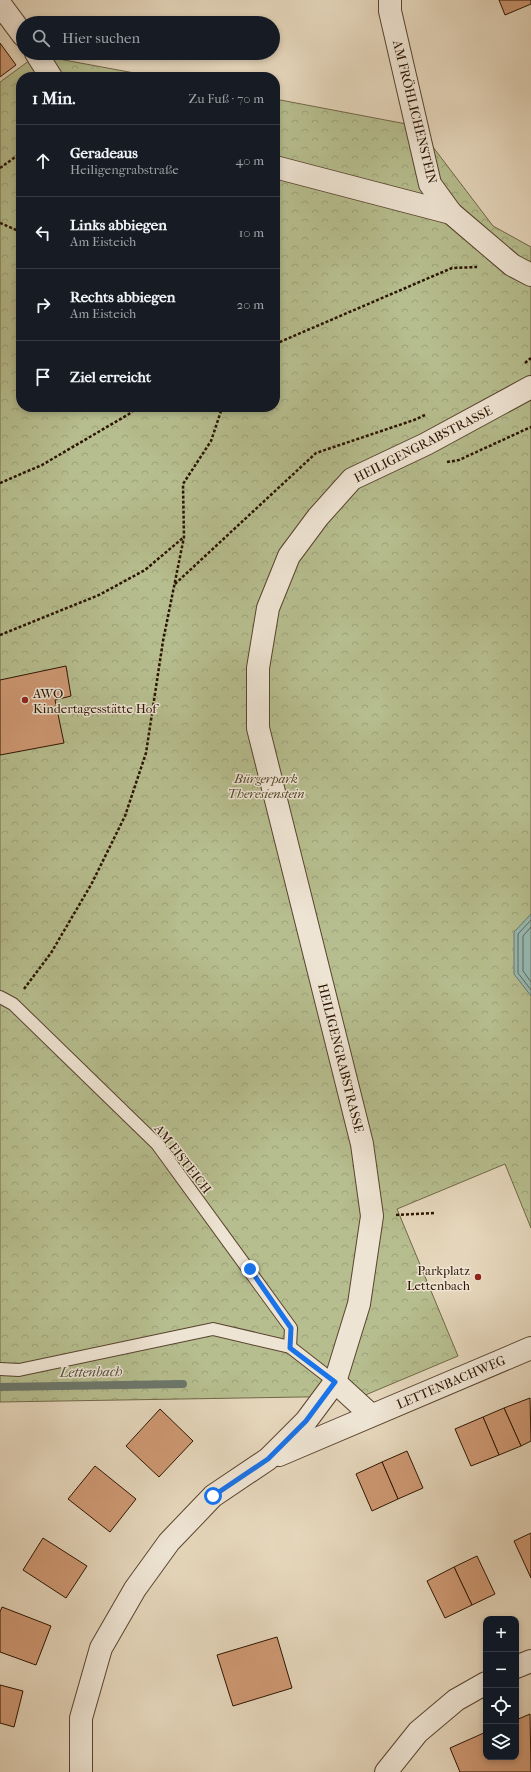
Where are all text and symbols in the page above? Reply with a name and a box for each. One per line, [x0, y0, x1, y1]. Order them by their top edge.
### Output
search box [16, 16, 280, 60]
icon: search [30, 27, 52, 49]
text: Hier suchen [62, 29, 140, 47]
street label: AM FRÖHLICHENSTEIN [390, 38, 440, 185]
text: 1 Min. [32, 88, 75, 108]
text: Zu Fuß · 70 m [188, 91, 264, 106]
text: Geradeaus [70, 144, 138, 162]
icon: ahead [32, 150, 54, 172]
text: 40 m [236, 153, 264, 168]
text: Heiligengrabstraße [70, 162, 179, 177]
text: Links abbiegen [70, 216, 167, 234]
icon: left [32, 222, 54, 244]
text: 10 m [239, 225, 264, 240]
text: Am Eisteich [70, 234, 136, 249]
text: Rechts abbiegen [70, 288, 175, 306]
icon: right [32, 294, 54, 316]
text: 20 m [237, 297, 264, 312]
text: Am Eisteich [70, 306, 136, 321]
icon: arrive [32, 366, 54, 388]
text: Ziel erreicht [70, 368, 151, 386]
street label: HEILIGENGRABSTRASSE [351, 403, 495, 485]
place label: AWO Kindertagesstätte Hof [32, 686, 159, 716]
marker: AWO Kindertagesstätte Hof [20, 695, 30, 705]
park label: Bürgerpark Theresienstein [227, 771, 305, 801]
street label: HEILIGENGRABSTRASSE [315, 982, 367, 1134]
street label: AM EISTEICH [151, 1121, 215, 1197]
route end [241, 1260, 259, 1278]
place label: Parkplatz Lettenbach [407, 1263, 471, 1293]
marker: Parkplatz Lettenbach [473, 1272, 483, 1282]
street label: LETTENBACHWEG [394, 1352, 508, 1412]
water label: Lettenbach [59, 1363, 122, 1381]
route start [204, 1487, 222, 1505]
map controls [483, 1616, 519, 1760]
button: + [483, 1616, 519, 1652]
button: − [483, 1652, 519, 1688]
button: locate [483, 1688, 519, 1724]
button: layers [483, 1724, 519, 1760]

